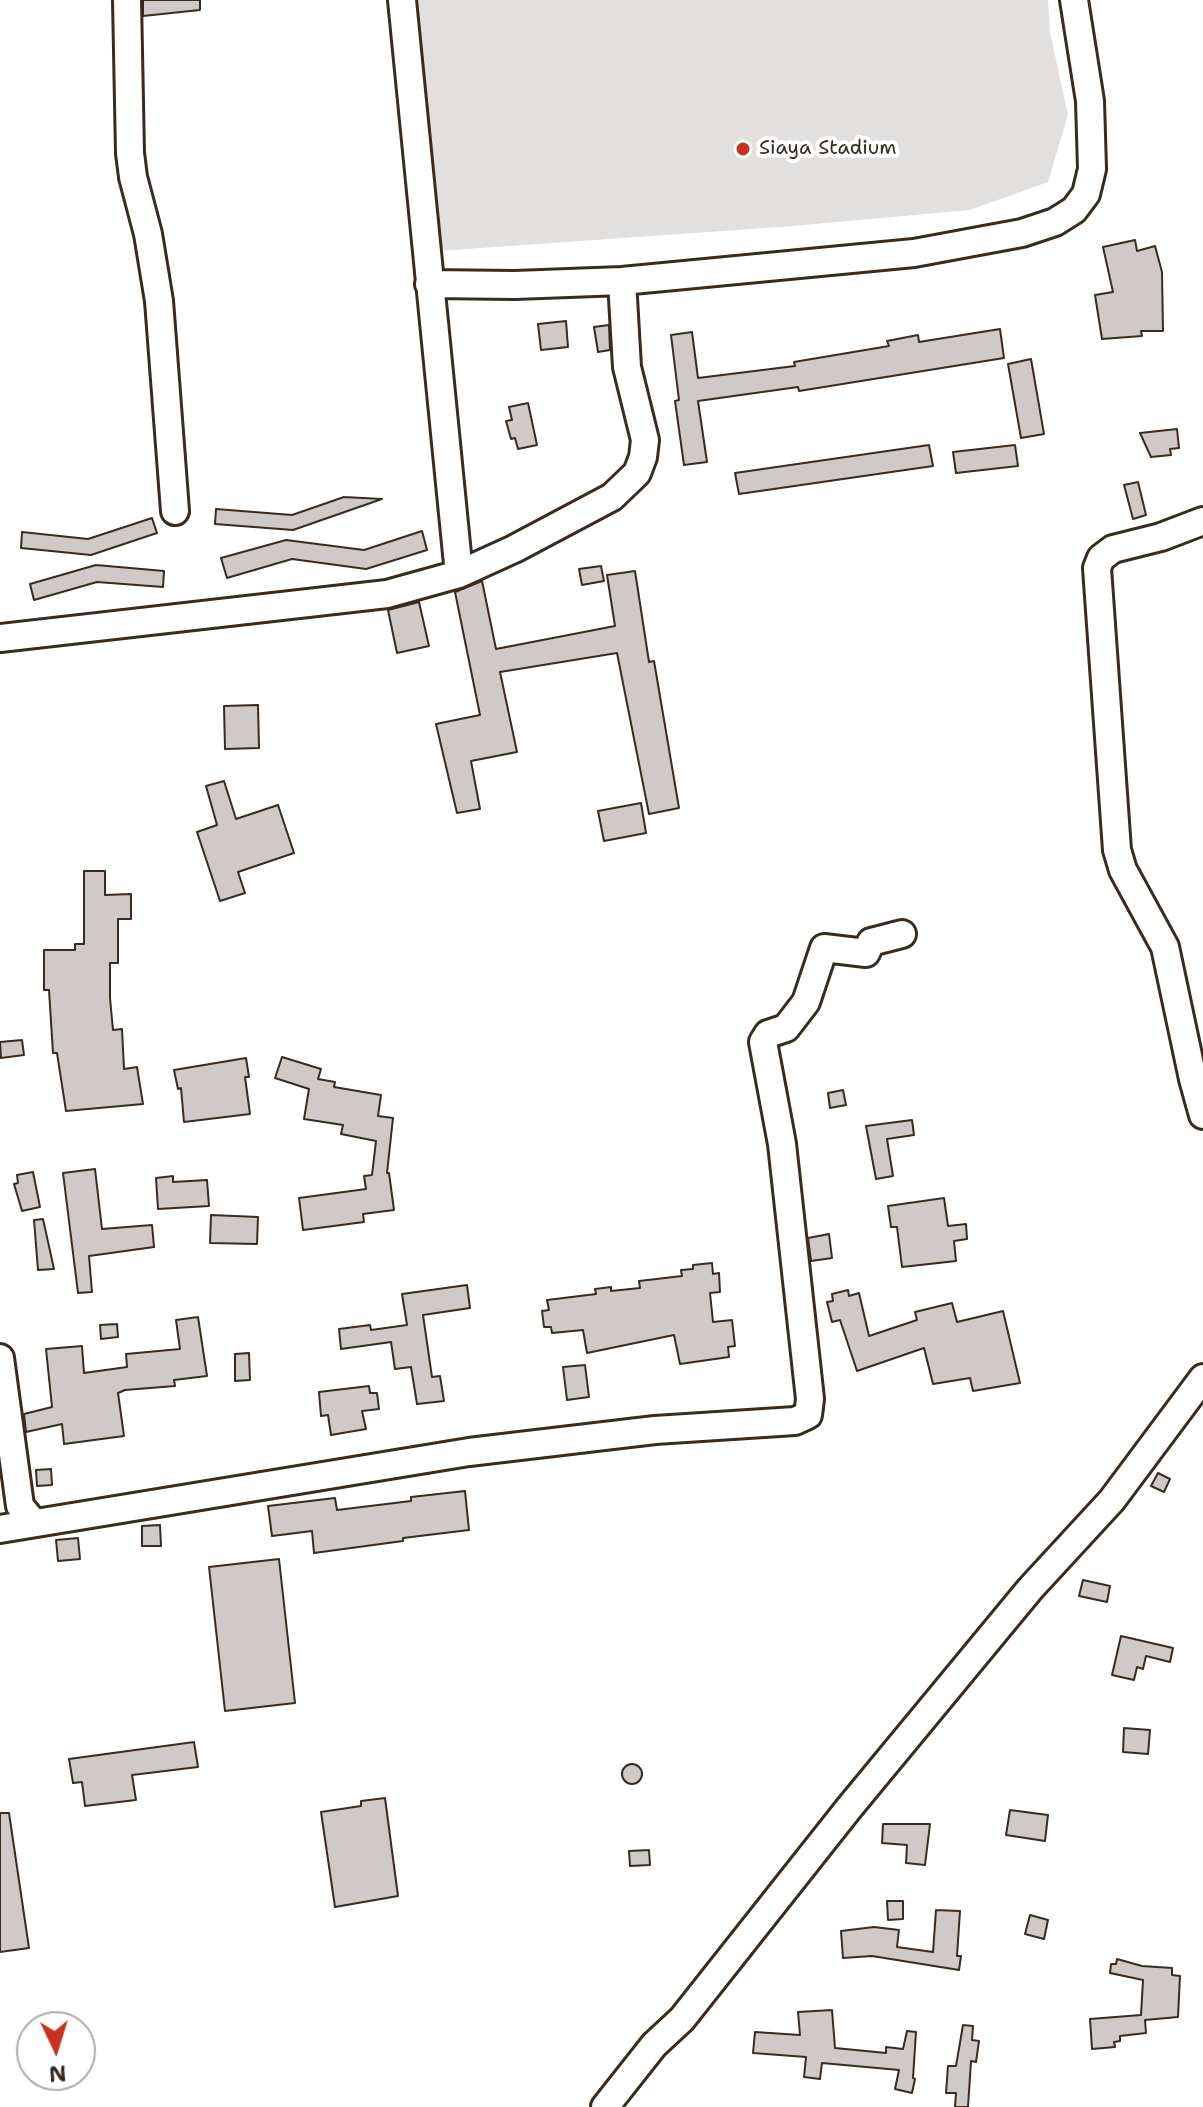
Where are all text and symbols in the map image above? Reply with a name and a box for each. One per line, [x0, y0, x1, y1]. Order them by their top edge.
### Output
place label: Siaya Stadium [759, 137, 896, 161]
marker: Siaya Stadium [734, 140, 752, 158]
north arrow [16, 2011, 96, 2091]
text: N [48, 2058, 67, 2089]

